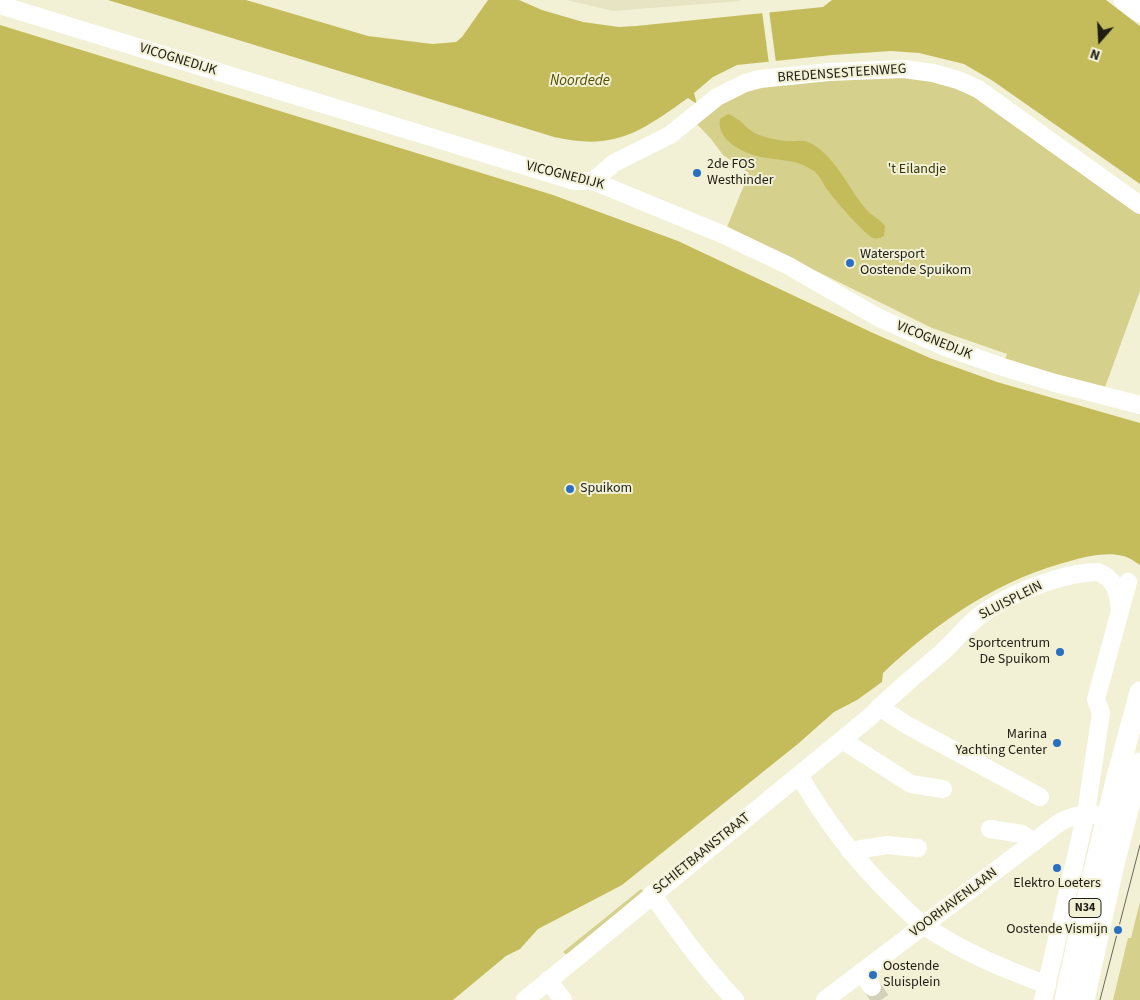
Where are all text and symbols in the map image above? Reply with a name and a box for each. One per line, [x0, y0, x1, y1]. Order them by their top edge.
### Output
north arrow [1075, 15, 1125, 65]
street label: VICOGNEDIJK [137, 40, 219, 80]
text: N [1087, 43, 1103, 65]
street label: BREDENSESTEENWEG [777, 61, 907, 87]
water label: Noordede [550, 73, 610, 91]
place label: 2de FOS Westhinder [707, 157, 774, 190]
street label: VICOGNEDIJK [524, 158, 606, 194]
park label: 't Eilandje [888, 162, 946, 178]
marker: 2de FOS Westhinder [691, 167, 703, 179]
place label: Watersport Oostende Spuikom [860, 247, 971, 280]
marker: Watersport Oostende Spuikom [844, 257, 856, 269]
street label: VICOGNEDIJK [894, 318, 974, 364]
place label: Spuikom [580, 481, 632, 497]
marker: Spuikom [564, 483, 576, 495]
street label: SLUISPLEIN [976, 578, 1046, 624]
place label: Sportcentrum De Spuikom [968, 636, 1050, 669]
marker: Sportcentrum De Spuikom [1054, 646, 1066, 658]
place label: Marina Yachting Center [956, 727, 1047, 760]
marker: Marina Yachting Center [1051, 737, 1063, 749]
street label: SCHIETBAANSTRAAT [650, 810, 754, 898]
marker: Elektro Loeters [1051, 862, 1063, 874]
street label: VOORHAVENLAAN [907, 865, 1001, 941]
place label: Elektro Loeters [1013, 876, 1101, 892]
road number: N34 [1069, 898, 1101, 918]
place label: Oostende Vismijn [1006, 922, 1108, 938]
marker: Oostende Vismijn [1112, 924, 1124, 936]
place label: Oostende Sluisplein [883, 959, 940, 992]
marker: Oostende Sluisplein [867, 969, 879, 981]

